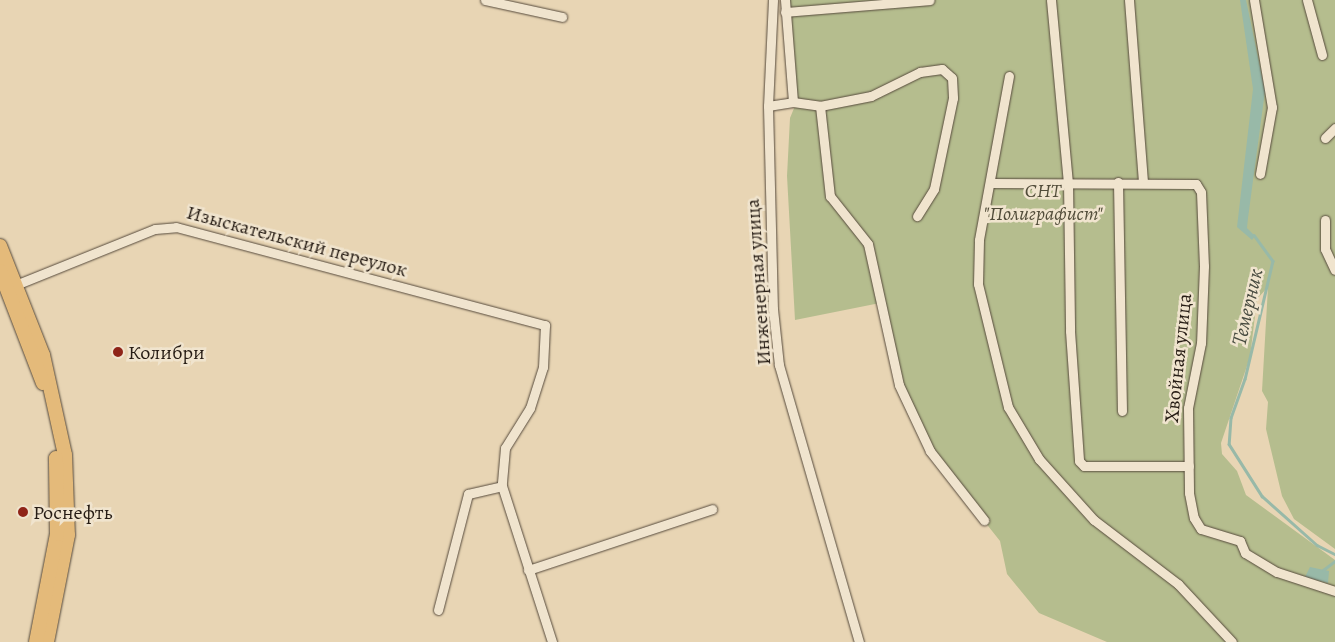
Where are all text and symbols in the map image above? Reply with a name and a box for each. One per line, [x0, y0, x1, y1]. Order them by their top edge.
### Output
park label: СНТ "Полиграфист" [983, 179, 1103, 226]
street label: Инженерная улица [740, 198, 776, 366]
street label: Изыскательский переулок [184, 200, 410, 282]
water label: Темерник [1226, 266, 1268, 348]
street label: Хвойная улица [1159, 292, 1197, 424]
place label: Колибри [128, 340, 205, 364]
marker: Колибри [112, 346, 124, 358]
place label: Роснефть [33, 500, 112, 524]
marker: Роснефть [17, 506, 29, 518]

